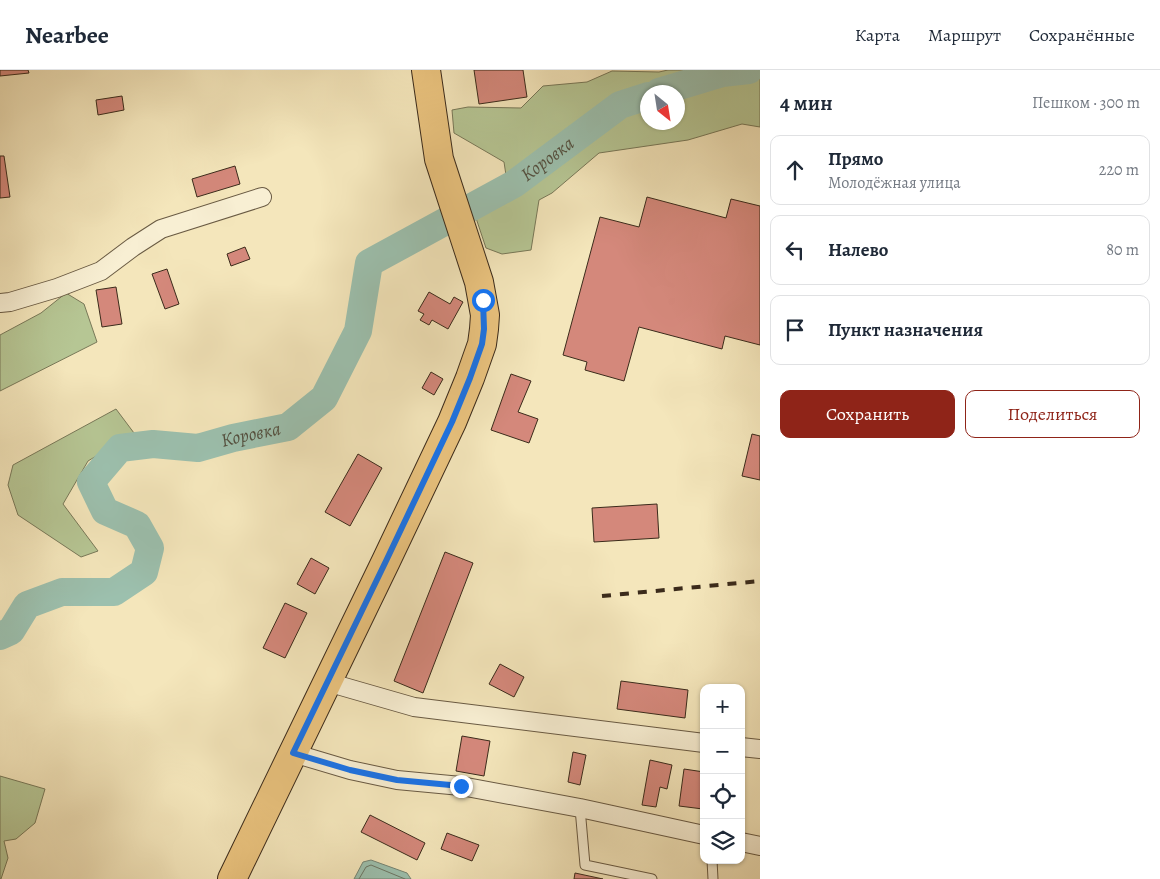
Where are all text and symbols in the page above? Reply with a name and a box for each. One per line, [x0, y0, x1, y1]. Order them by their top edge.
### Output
text: Nearbee [25, 19, 109, 51]
text: Карта [855, 23, 900, 47]
text: Маршрут [928, 23, 1001, 47]
text: Сохранённые [1029, 23, 1135, 47]
north arrow [640, 85, 685, 130]
text: 4 мин [780, 89, 833, 117]
text: Пешком · 300 m [1032, 92, 1140, 114]
water label: Коровка [515, 130, 580, 188]
text: Прямо [828, 146, 883, 172]
icon: ahead [781, 156, 809, 184]
text: 220 m [1099, 159, 1139, 181]
text: Молодёжная улица [828, 172, 961, 194]
icon: left [781, 236, 809, 264]
text: Налево [828, 237, 888, 263]
text: 80 m [1106, 239, 1139, 261]
route start [472, 289, 495, 312]
icon: arrive [781, 316, 809, 344]
text: Пункт назначения [828, 317, 983, 343]
button: Сохранить [780, 390, 955, 438]
button: Поделиться [965, 390, 1140, 438]
water label: Коровка [218, 416, 283, 454]
map controls [700, 684, 745, 864]
button: + [700, 684, 745, 729]
button: − [700, 729, 745, 774]
button: locate [700, 774, 745, 819]
route end [450, 775, 473, 798]
button: layers [700, 819, 745, 864]

